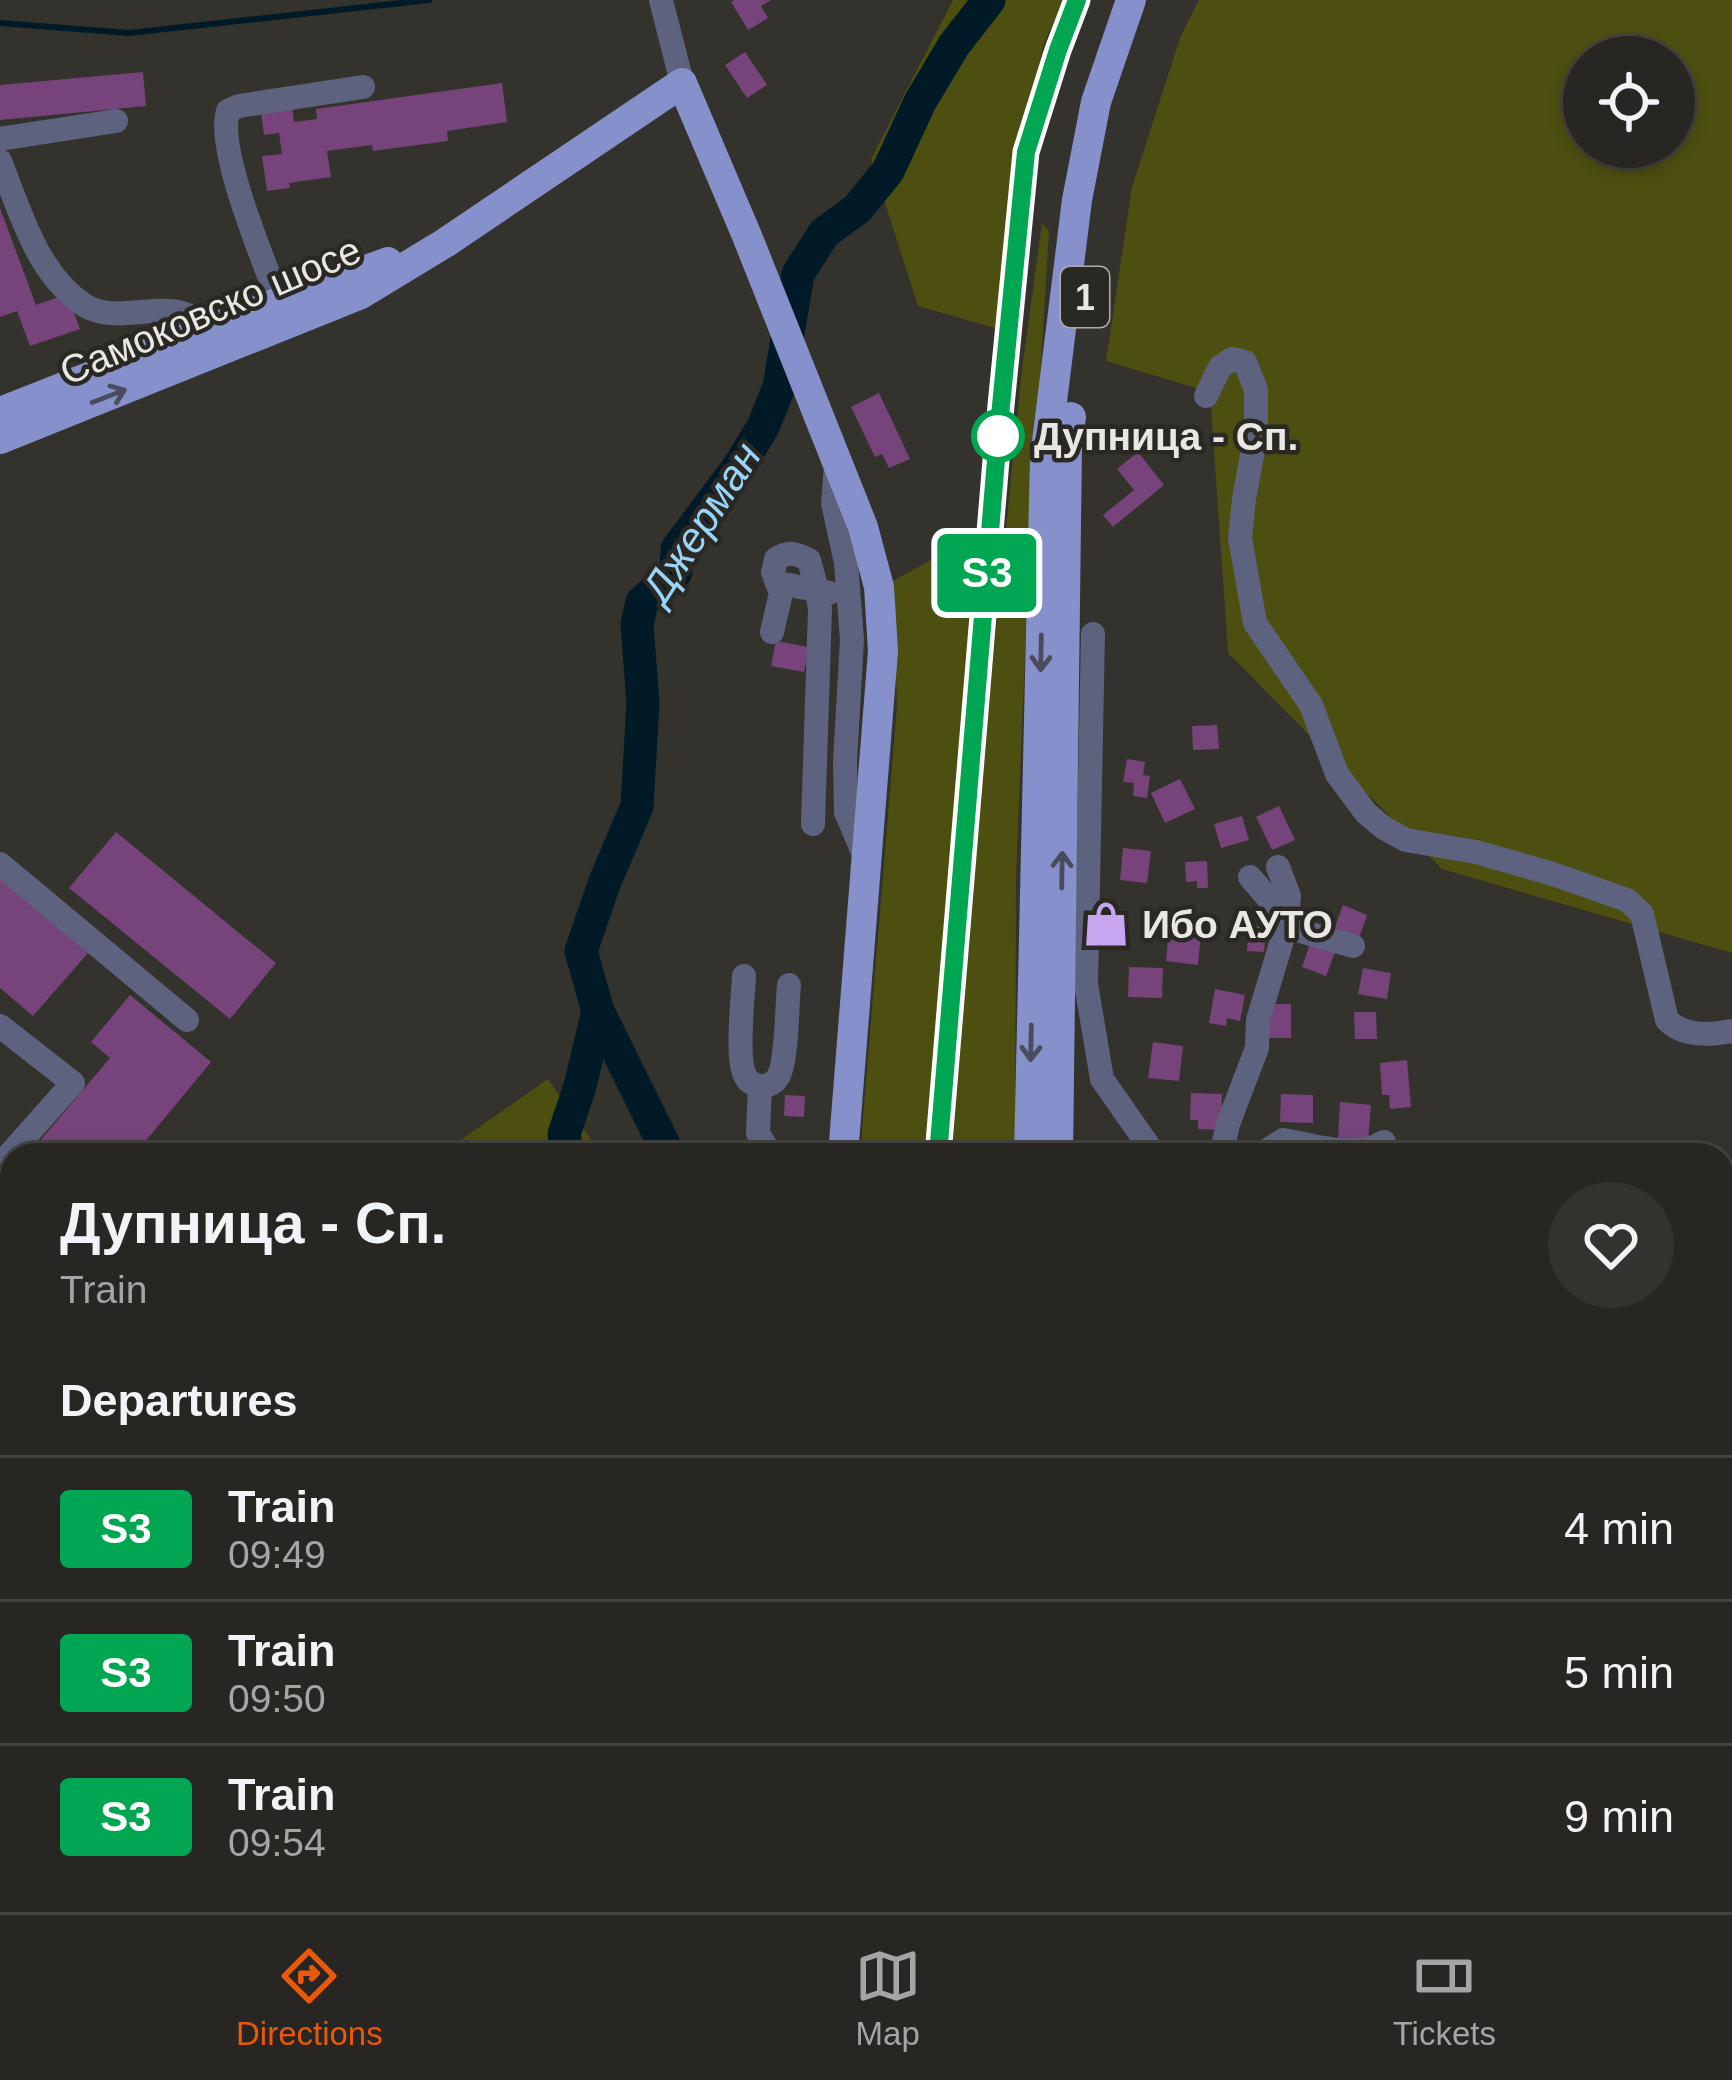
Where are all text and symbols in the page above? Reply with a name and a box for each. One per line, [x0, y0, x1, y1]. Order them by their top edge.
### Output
map controls [1563, 36, 1695, 168]
button: locate [1563, 36, 1695, 168]
street label: Самоковско шосе [54, 228, 367, 393]
road number: 1 [1061, 267, 1109, 327]
one-way arrow [89, 383, 126, 405]
marker: Дупница - Сп. [973, 411, 1023, 461]
place label: Дупница - Сп. [1034, 415, 1298, 458]
water label: Джерман [631, 434, 770, 614]
line badge: S3 [933, 534, 1041, 612]
text: S3 [961, 549, 1013, 596]
one-way arrow [1029, 633, 1052, 672]
one-way arrow [1051, 851, 1074, 890]
shop icon: Ибо АУТО [1081, 899, 1131, 949]
place label: Ибо АУТО [1142, 903, 1333, 946]
one-way arrow [1020, 1023, 1043, 1062]
button: heart [1548, 1182, 1674, 1308]
text: Дупница - Сп. [60, 1191, 446, 1255]
text: Train [60, 1268, 147, 1311]
text: Departures [60, 1375, 298, 1426]
text: Train [228, 1481, 336, 1532]
text: 4 min [1564, 1503, 1674, 1554]
text: S3 [100, 1505, 152, 1552]
text: 09:49 [228, 1533, 326, 1576]
text: Train [228, 1625, 336, 1676]
text: 5 min [1564, 1647, 1674, 1698]
text: S3 [100, 1649, 152, 1696]
text: 09:50 [228, 1677, 326, 1720]
text: Train [228, 1769, 336, 1820]
text: 9 min [1564, 1791, 1674, 1842]
text: S3 [100, 1793, 152, 1840]
text: 09:54 [228, 1821, 326, 1864]
tab: Directions [236, 1943, 383, 2053]
tab: Map [855, 1943, 921, 2053]
tab: Tickets [1393, 1943, 1496, 2053]

